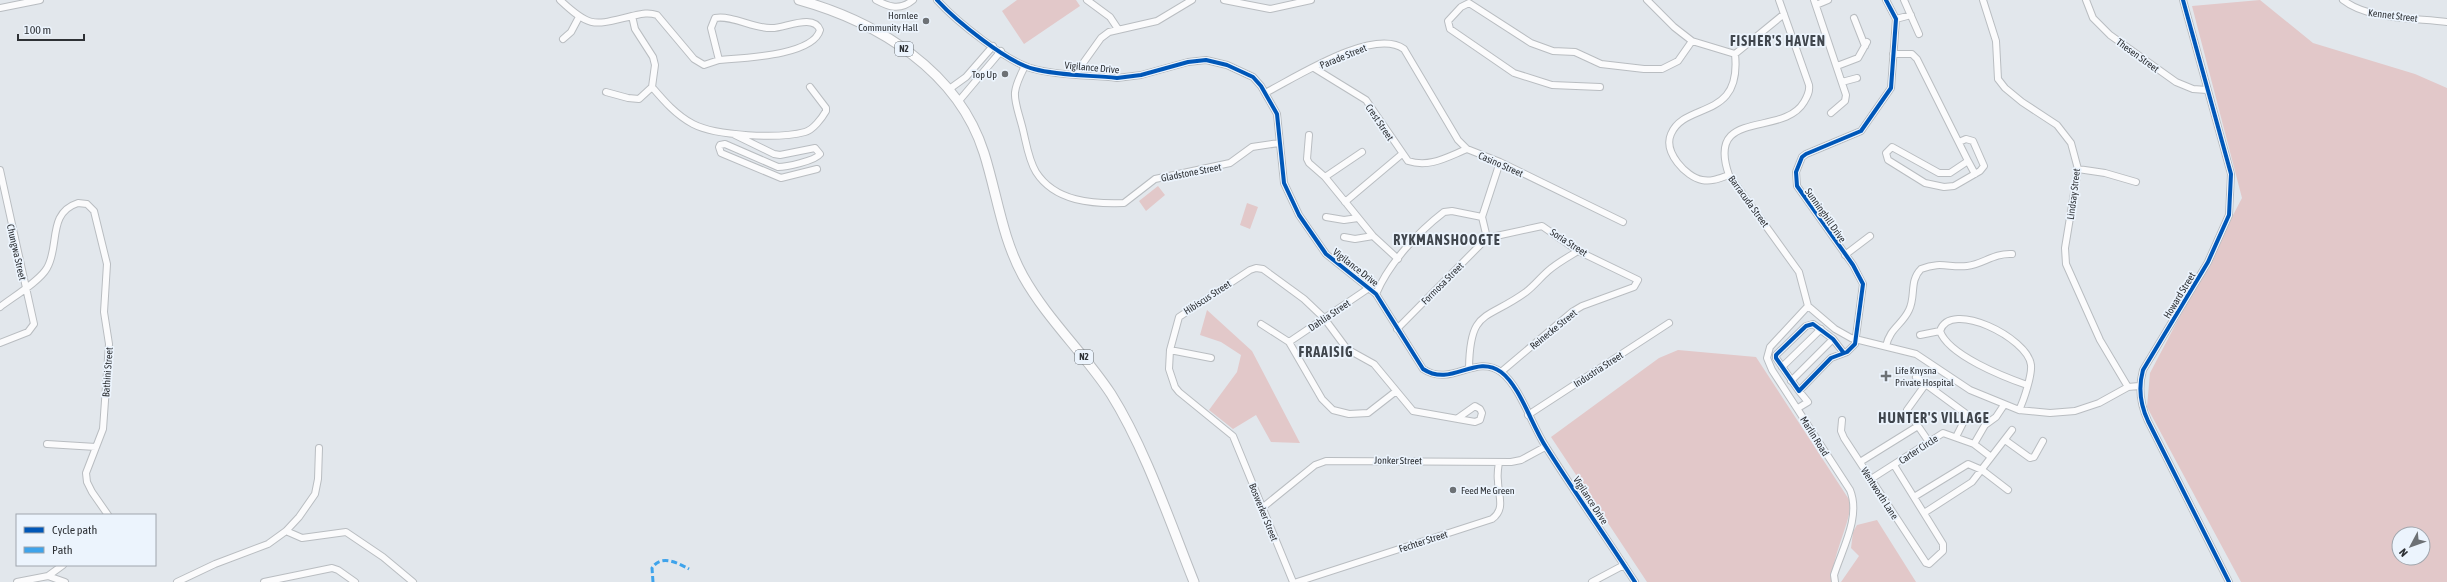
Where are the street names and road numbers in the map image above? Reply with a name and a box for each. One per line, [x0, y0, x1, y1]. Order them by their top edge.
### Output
street label: Kennet Street [2368, 7, 2418, 24]
street label: Thesen Street [2114, 36, 2161, 75]
road number: N2 [895, 42, 913, 56]
street label: Parade Street [1318, 42, 1368, 71]
street label: Vigilance Drive [1064, 60, 1120, 75]
street label: Crest Street [1363, 102, 1396, 143]
street label: Casino Street [1477, 150, 1525, 179]
street label: Gladstone Street [1160, 161, 1222, 184]
street label: Lindsay Street [2065, 168, 2082, 220]
street label: Barracuda Street [1726, 173, 1771, 229]
street label: Sunninghill Drive [1803, 186, 1849, 245]
street label: Chungwa Street [5, 223, 28, 281]
street label: Soria Street [1548, 226, 1589, 259]
street label: Vigilance Drive [1331, 246, 1381, 289]
street label: Formosa Street [1419, 260, 1466, 307]
street label: Howard Street [2161, 270, 2198, 320]
street label: Hibiscus Street [1182, 278, 1233, 317]
street label: Dahlia Street [1306, 297, 1352, 333]
street label: Reinecke Street [1528, 307, 1579, 352]
street label: Bathini Street [100, 347, 115, 397]
street label: Industria Street [1572, 349, 1625, 389]
road number: N2 [1075, 350, 1093, 364]
street label: Marlin Road [1798, 414, 1831, 458]
street label: Carter Circle [1897, 433, 1940, 466]
street label: Jonker Street [1374, 455, 1422, 466]
street label: Wentworth Lane [1859, 465, 1901, 522]
street label: Vigilance Drive [1571, 474, 1610, 527]
street label: Boswerker Street [1247, 482, 1280, 543]
street label: Fechter Street [1397, 528, 1449, 555]

